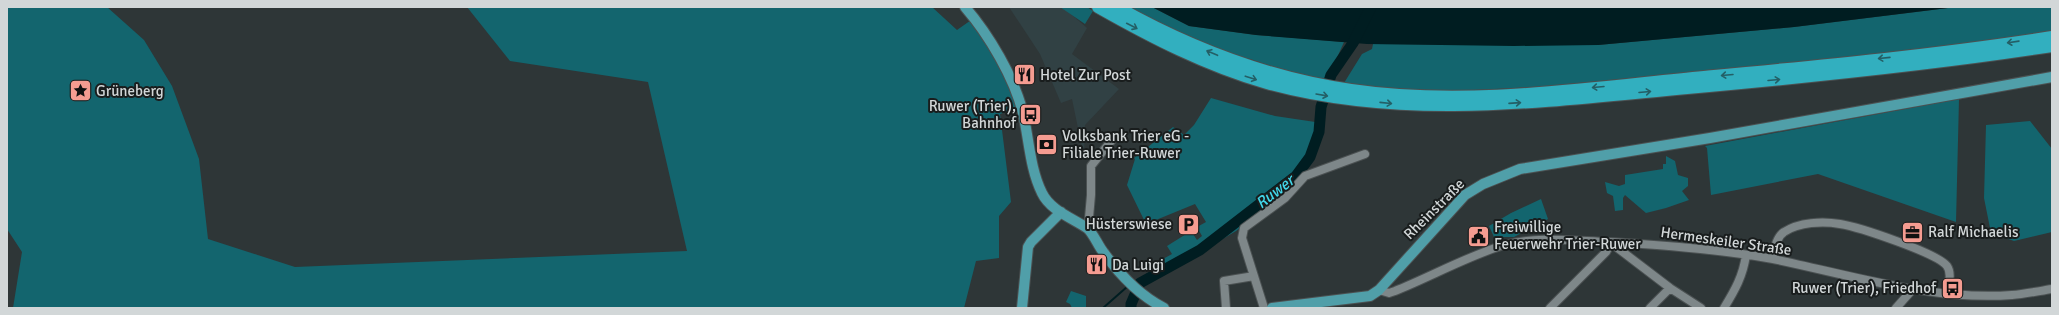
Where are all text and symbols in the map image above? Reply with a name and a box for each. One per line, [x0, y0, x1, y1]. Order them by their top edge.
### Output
one-way arrow [1125, 23, 1137, 30]
one-way arrow [2007, 38, 2020, 46]
one-way arrow [1207, 49, 1219, 56]
one-way arrow [1878, 55, 1891, 62]
restaurant icon: Hotel Zur Post [1011, 62, 1037, 88]
place label: Hotel Zur Post [1040, 66, 1131, 84]
one-way arrow [1721, 71, 1734, 78]
one-way arrow [1244, 74, 1256, 82]
one-way arrow [1768, 76, 1781, 84]
place icon: Grüneberg [68, 78, 94, 104]
place label: Grüneberg [96, 82, 164, 100]
one-way arrow [1592, 83, 1605, 90]
one-way arrow [1638, 88, 1651, 95]
one-way arrow [1315, 91, 1328, 99]
place label: Ruwer (Trier), Bahnhof [929, 97, 1017, 132]
one-way arrow [1508, 99, 1521, 106]
one-way arrow [1379, 100, 1392, 107]
bus stop icon: Ruwer (Trier), Bahnhof [1018, 102, 1044, 128]
place label: Volksbank Trier eG - Filiale Trier-Ruwer [1062, 127, 1189, 162]
bank icon: Volksbank Trier eG - Filiale Trier-Ruwer [1034, 132, 1060, 158]
water label: Ruwer [1252, 170, 1300, 213]
street label: Rheinstraße [1400, 175, 1468, 243]
parking icon: Hüsterswiese [1175, 211, 1201, 237]
place label: Hüsterswiese [1086, 215, 1172, 233]
place label: Freiwillige Feuerwehr Trier-Ruwer [1494, 218, 1641, 253]
office icon: Ralf Michaelis [1900, 219, 1926, 245]
public building icon: Freiwillige Feuerwehr Trier-Ruwer [1466, 223, 1492, 249]
street label: Hermeskeiler Straße [1659, 223, 1793, 259]
place label: Ralf Michaelis [1928, 223, 2019, 241]
restaurant icon: Da Luigi [1084, 252, 1110, 278]
place label: Da Luigi [1112, 256, 1164, 274]
bus stop icon: Ruwer (Trier), Friedhof [1939, 275, 1965, 301]
place label: Ruwer (Trier), Friedhof [1792, 279, 1937, 297]

